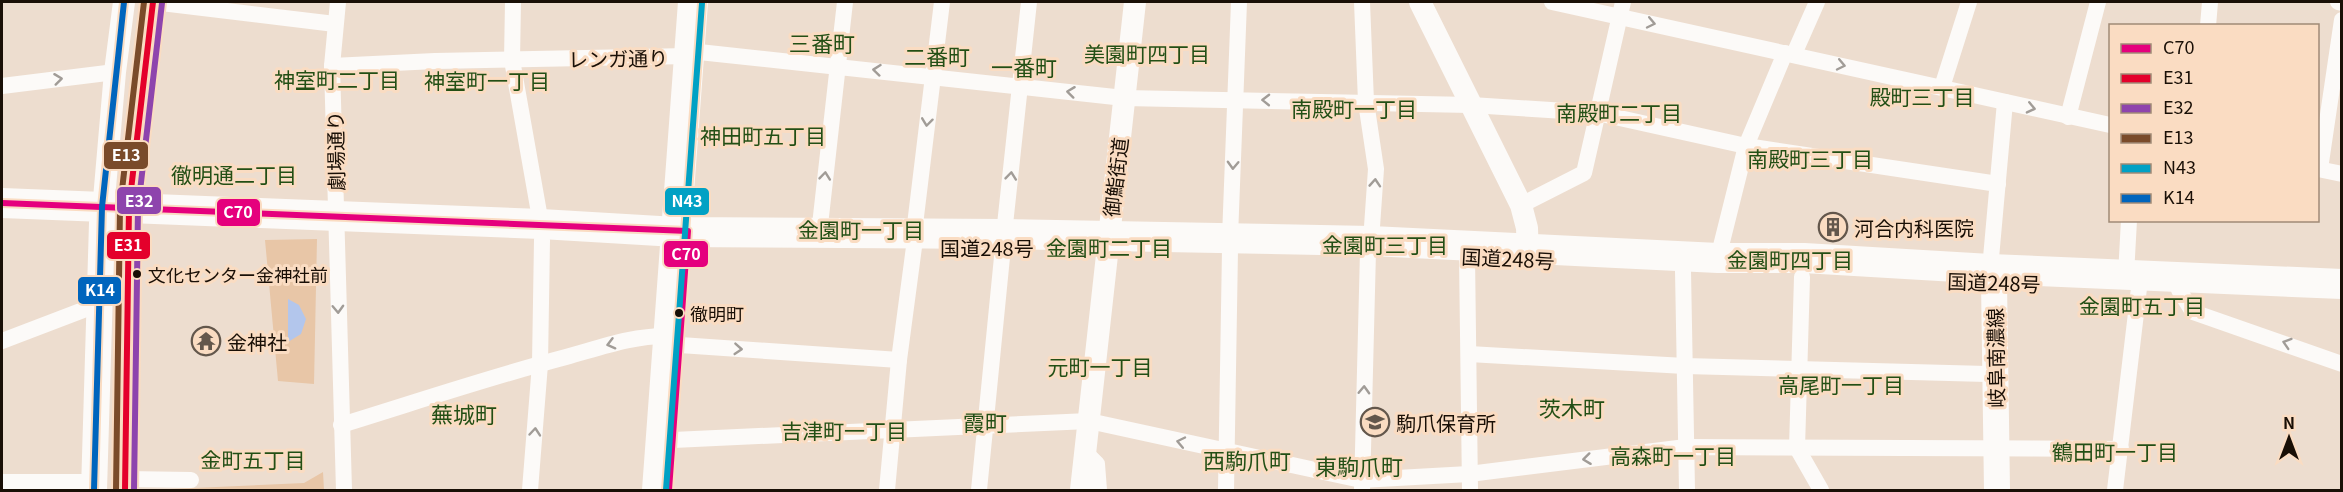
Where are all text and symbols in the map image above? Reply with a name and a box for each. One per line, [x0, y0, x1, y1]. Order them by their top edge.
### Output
one-way arrow [1645, 16, 1655, 29]
legend [2109, 24, 2319, 222]
district label: 三番町 [789, 26, 855, 58]
text: C70 [2163, 33, 2194, 59]
district label: 美園町四丁目 [1084, 38, 1210, 68]
district label: 二番町 [904, 39, 970, 71]
street label: レンガ通り [568, 43, 668, 73]
district label: 一番町 [991, 50, 1057, 82]
one-way arrow [1836, 58, 1846, 71]
text: E31 [2163, 63, 2194, 89]
district label: 神室町二丁目 [274, 64, 400, 94]
one-way arrow [873, 64, 882, 77]
district label: 神室町一丁目 [424, 65, 550, 95]
one-way arrow [54, 73, 63, 85]
district label: 殿町三丁目 [1870, 81, 1975, 111]
one-way arrow [1067, 86, 1076, 98]
district label: 南殿町一丁目 [1291, 93, 1417, 123]
text: E32 [2163, 93, 2194, 119]
one-way arrow [1261, 94, 1270, 106]
district label: 南殿町二丁目 [1556, 97, 1682, 127]
one-way arrow [2026, 101, 2036, 114]
street label: 劇場通り [320, 111, 350, 191]
one-way arrow [921, 118, 934, 127]
district label: 神田町五丁目 [700, 120, 826, 150]
text: E13 [2163, 123, 2194, 149]
street label: 御鮨街道 [1096, 136, 1134, 218]
line badge: E13 [103, 141, 149, 170]
text: E13 [112, 142, 140, 166]
district label: 南殿町三丁目 [1747, 143, 1873, 173]
text: N43 [2163, 153, 2196, 179]
district label: 徹明通二丁目 [171, 159, 297, 189]
one-way arrow [1226, 160, 1239, 169]
one-way arrow [819, 171, 831, 181]
one-way arrow [1004, 171, 1017, 180]
one-way arrow [1368, 178, 1381, 187]
text: K14 [2163, 183, 2195, 209]
line badge: E32 [116, 186, 162, 215]
line badge: N43 [664, 187, 710, 216]
text: E32 [125, 188, 153, 212]
text: N43 [672, 188, 702, 212]
line badge: C70 [216, 198, 261, 227]
text: C70 [223, 199, 253, 223]
building icon: 河合内科医院 [1817, 211, 1849, 243]
place label: 河合内科医院 [1854, 213, 1974, 242]
district label: 金園町一丁目 [798, 214, 924, 244]
district label: 金園町三丁目 [1322, 229, 1448, 259]
line badge: E31 [106, 231, 151, 260]
text: E31 [114, 232, 142, 256]
district label: 金園町二丁目 [1046, 232, 1172, 262]
street label: 国道248号 [940, 233, 1034, 262]
line badge: C70 [663, 240, 709, 268]
text: C70 [671, 241, 701, 265]
street label: 国道248号 [1461, 241, 1555, 275]
district label: 金園町四丁目 [1727, 244, 1853, 274]
place label: 文化センター金神社前 [148, 261, 328, 287]
street label: 国道248号 [1947, 266, 2041, 298]
marker: 文化センター金神社前 [131, 268, 143, 280]
line badge: K14 [77, 276, 122, 305]
text: K14 [85, 277, 115, 301]
district label: 金園町五丁目 [2079, 290, 2205, 320]
place label: 徹明町 [690, 300, 744, 326]
one-way arrow [331, 305, 344, 314]
marker: 徹明町 [673, 307, 685, 319]
street label: 岐阜南濃線 [1980, 308, 2010, 408]
temple icon: 金神社 [190, 325, 222, 357]
place label: 金神社 [227, 327, 287, 356]
one-way arrow [606, 337, 616, 350]
one-way arrow [2282, 338, 2293, 351]
one-way arrow [733, 342, 742, 355]
district label: 元町一丁目 [1048, 351, 1153, 381]
district label: 高尾町一丁目 [1778, 369, 1904, 399]
one-way arrow [1357, 386, 1370, 395]
district label: 茨木町 [1539, 391, 1605, 423]
district label: 蕪城町 [431, 397, 497, 429]
district label: 霞町 [963, 405, 1007, 437]
school or university icon: 駒爪保育所 [1359, 406, 1391, 438]
place label: 駒爪保育所 [1396, 408, 1496, 437]
north arrow [2259, 408, 2319, 468]
text: N [2283, 410, 2295, 434]
district label: 吉津町一丁目 [781, 415, 907, 445]
one-way arrow [528, 428, 541, 437]
one-way arrow [1176, 436, 1186, 449]
district label: 鶴田町一丁目 [2052, 436, 2178, 466]
district label: 高森町一丁目 [1610, 440, 1736, 470]
district label: 西駒爪町 [1203, 443, 1291, 475]
district label: 金町五丁目 [201, 444, 306, 474]
district label: 東駒爪町 [1315, 449, 1403, 481]
one-way arrow [1582, 453, 1591, 465]

